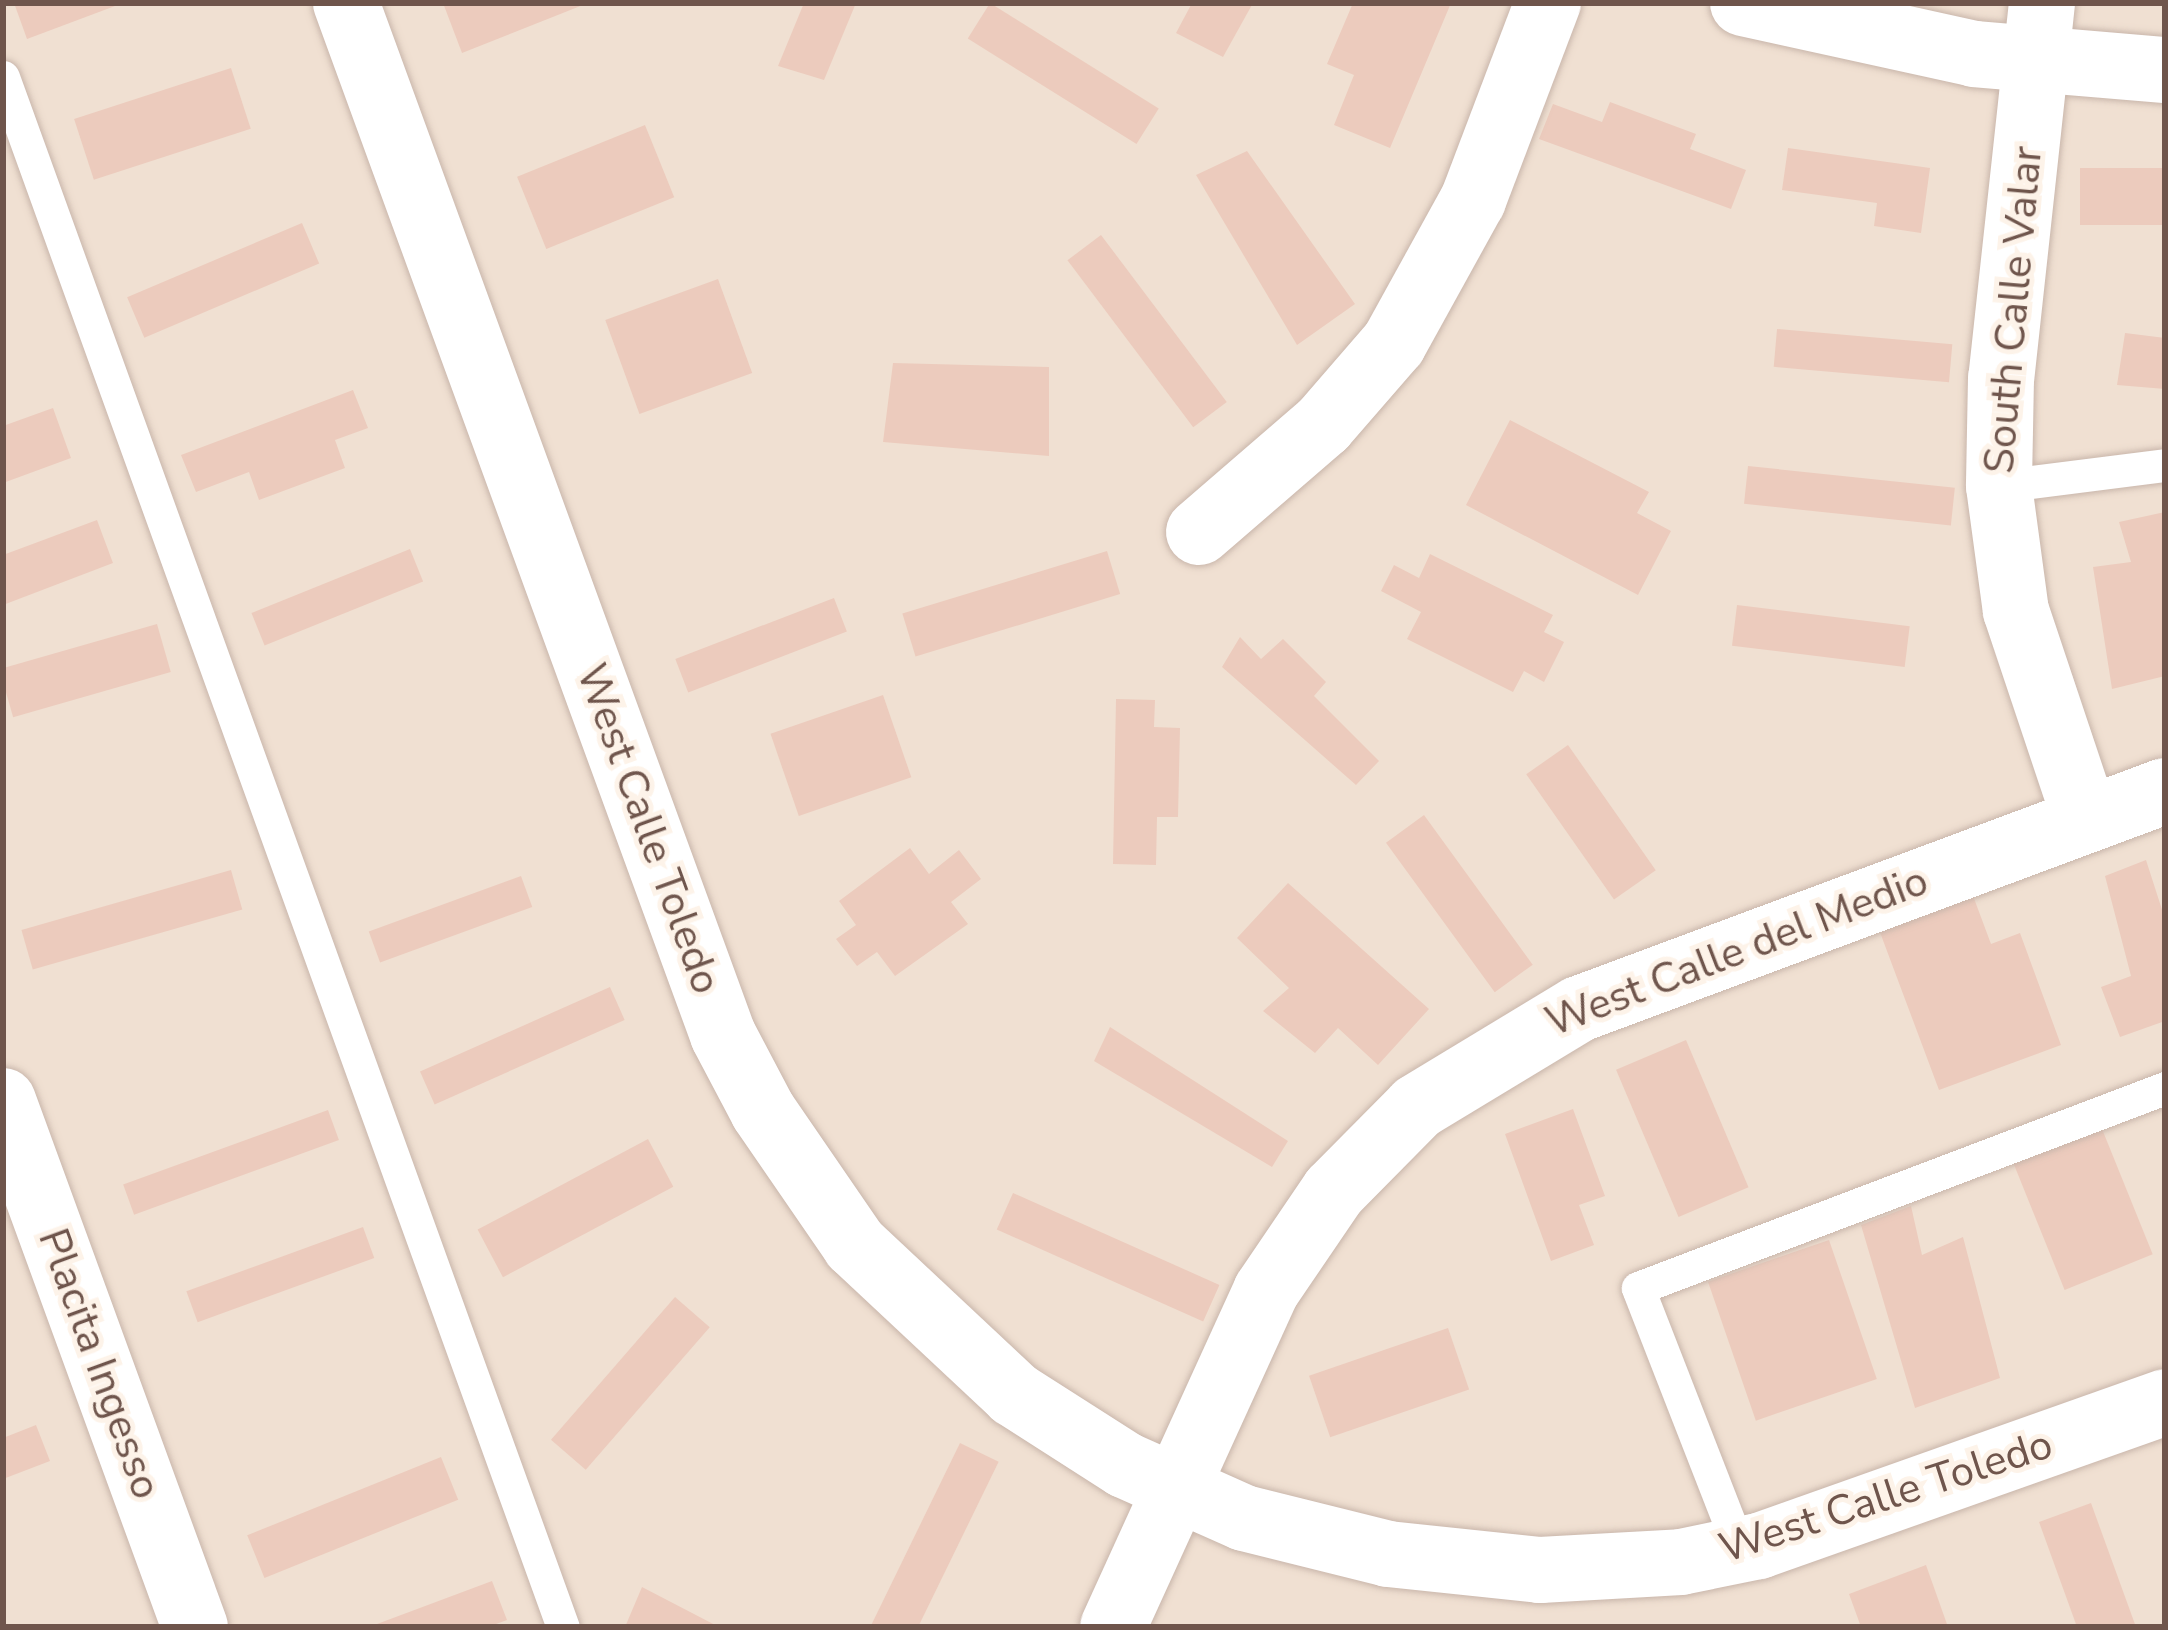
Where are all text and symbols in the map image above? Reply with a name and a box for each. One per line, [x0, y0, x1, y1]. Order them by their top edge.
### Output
street label: South Calle Valar [1975, 144, 2053, 476]
street label: West Calle Toledo [565, 657, 731, 1001]
street label: West Calle del Medio [1539, 856, 1935, 1048]
street label: Placita Ingesso [27, 1222, 171, 1506]
street label: West Calle Toledo [1713, 1419, 2059, 1575]

